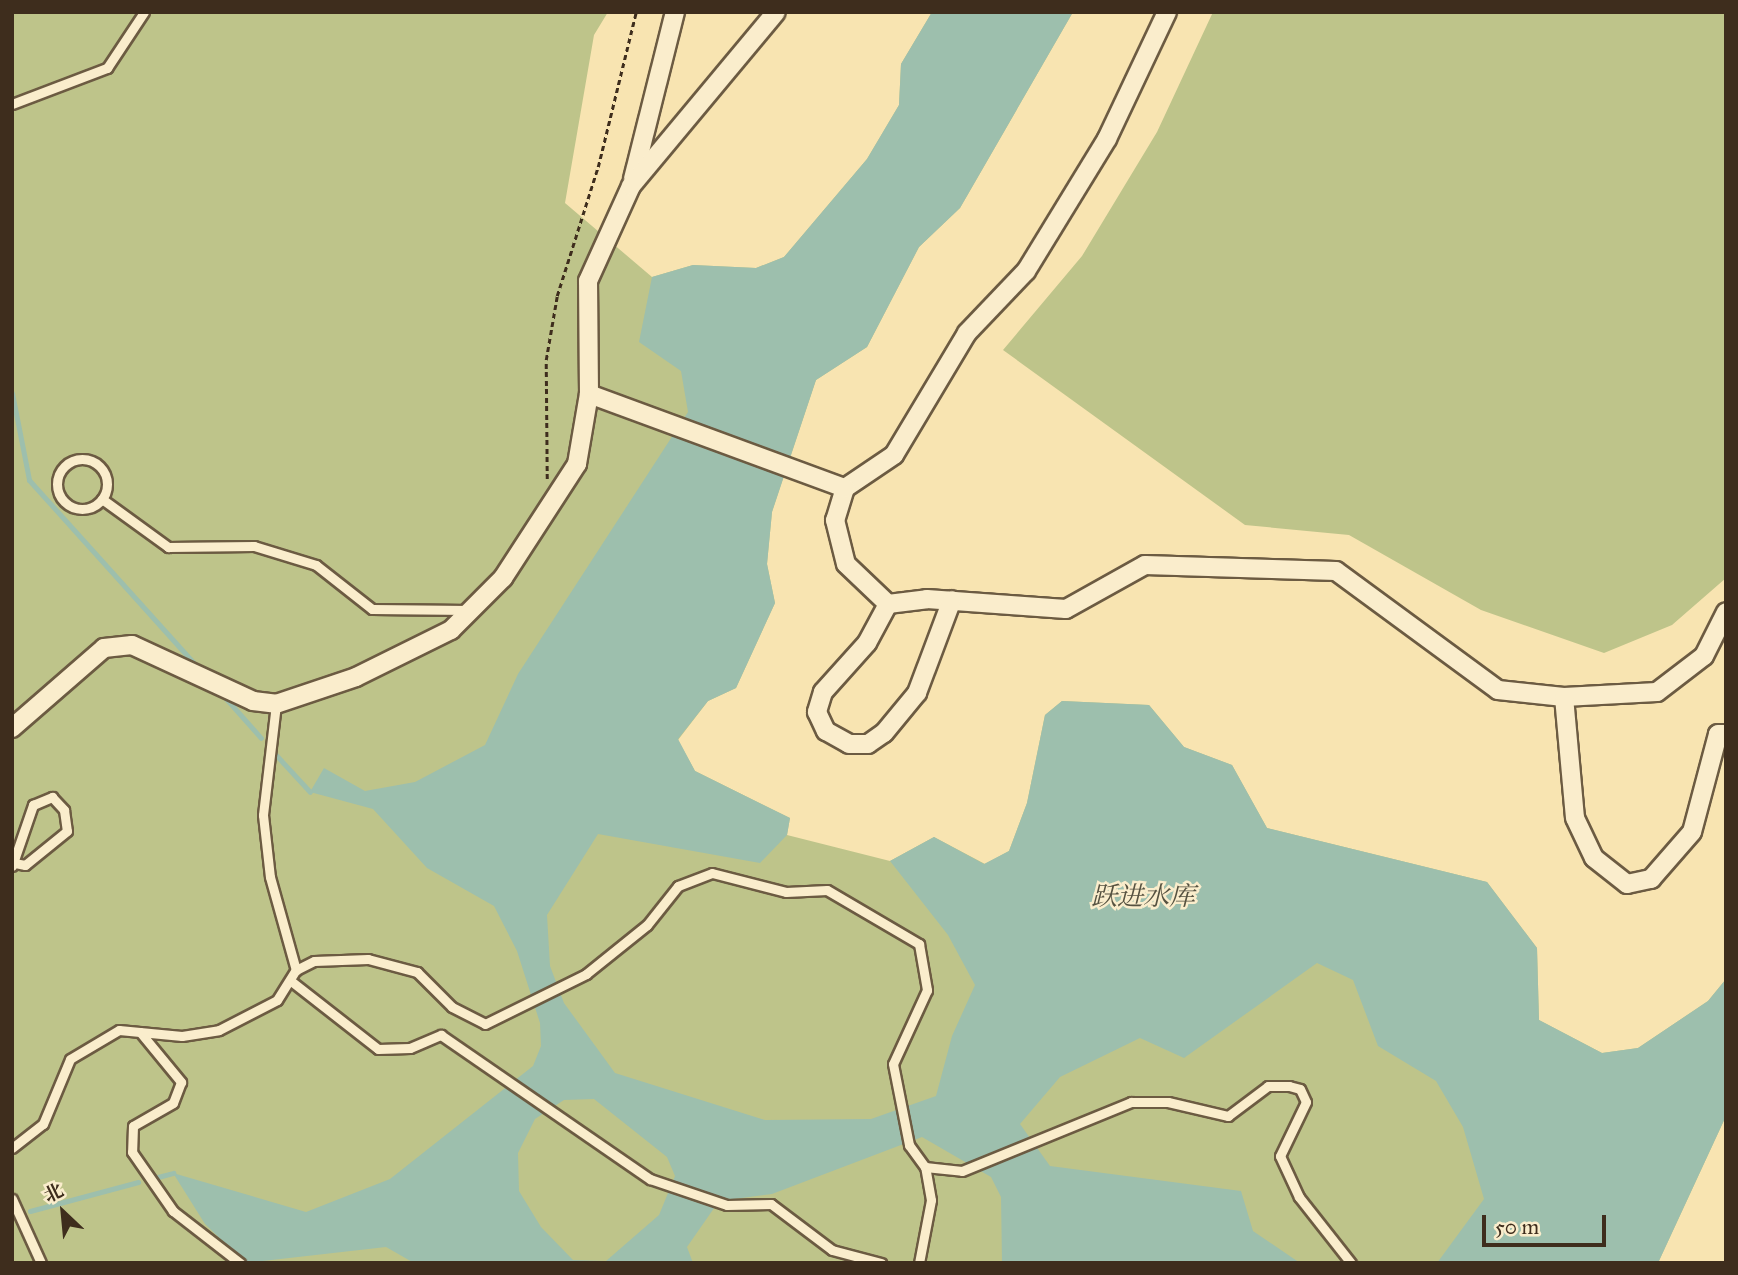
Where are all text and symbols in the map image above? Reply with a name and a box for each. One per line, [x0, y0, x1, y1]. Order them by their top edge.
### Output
water label: 跃进水库 [1091, 881, 1195, 913]
north arrow [28, 1177, 98, 1247]
text: 北 [40, 1178, 67, 1207]
scale bar [1486, 1202, 1610, 1246]
text: 50 m [1495, 1214, 1539, 1240]

